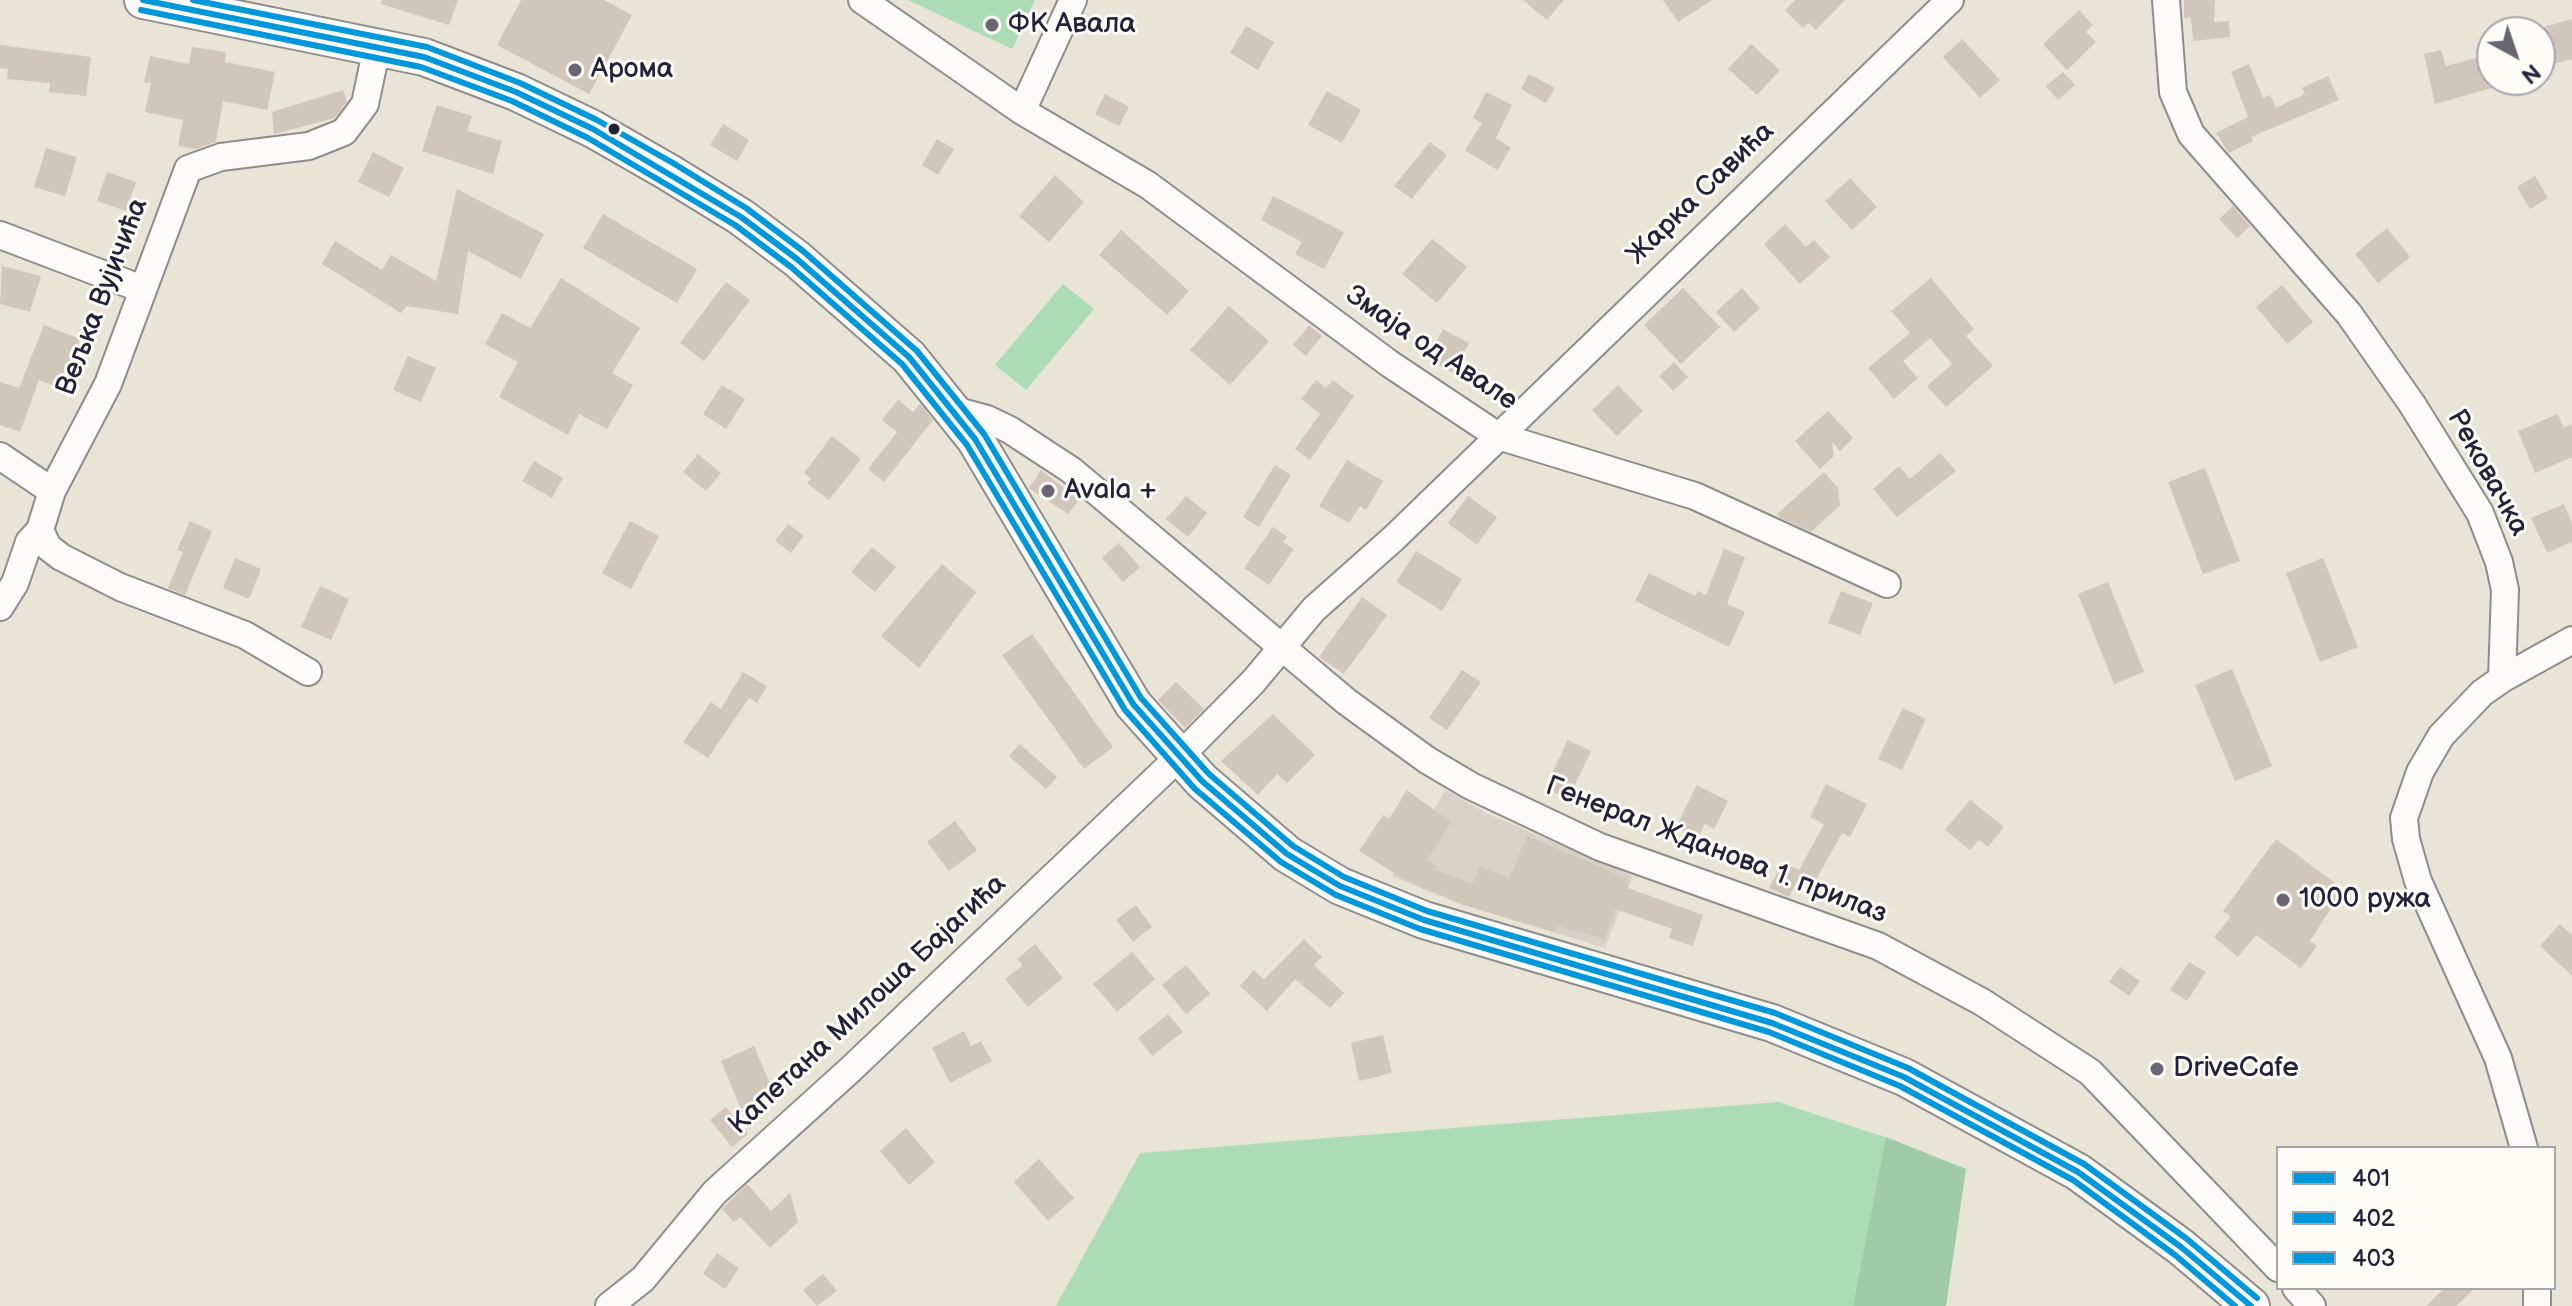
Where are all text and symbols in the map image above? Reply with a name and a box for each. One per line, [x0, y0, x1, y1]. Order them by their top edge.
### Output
place label: ФК Авала [1008, 8, 1136, 42]
marker: ФК Авала [983, 16, 1001, 34]
north arrow [2476, 16, 2556, 96]
place label: Арома [591, 53, 673, 87]
text: N [2515, 58, 2545, 89]
marker: Арома [566, 61, 584, 79]
street label: Жарка Савића [1620, 115, 1782, 273]
unlabelled marker [606, 121, 622, 137]
street label: Вељка Вујичића [50, 194, 156, 400]
street label: Змаја од Авале [1339, 279, 1523, 419]
street label: Рековачка [2439, 404, 2535, 542]
place label: Avala + [1064, 474, 1157, 508]
marker: Avala + [1039, 482, 1057, 500]
street label: Генерал Жданова 1. прилаз [1541, 770, 1891, 932]
street label: Капетана Милоша Бајагића [722, 868, 1014, 1142]
place label: 1000 ружа [2299, 883, 2431, 917]
marker: 1000 ружа [2274, 891, 2292, 909]
place label: DriveCafe [2173, 1052, 2299, 1086]
marker: DriveCafe [2148, 1060, 2166, 1078]
legend [2276, 1146, 2556, 1290]
text: 401 [2352, 1164, 2390, 1193]
text: 402 [2352, 1204, 2395, 1233]
text: 403 [2352, 1244, 2396, 1273]

